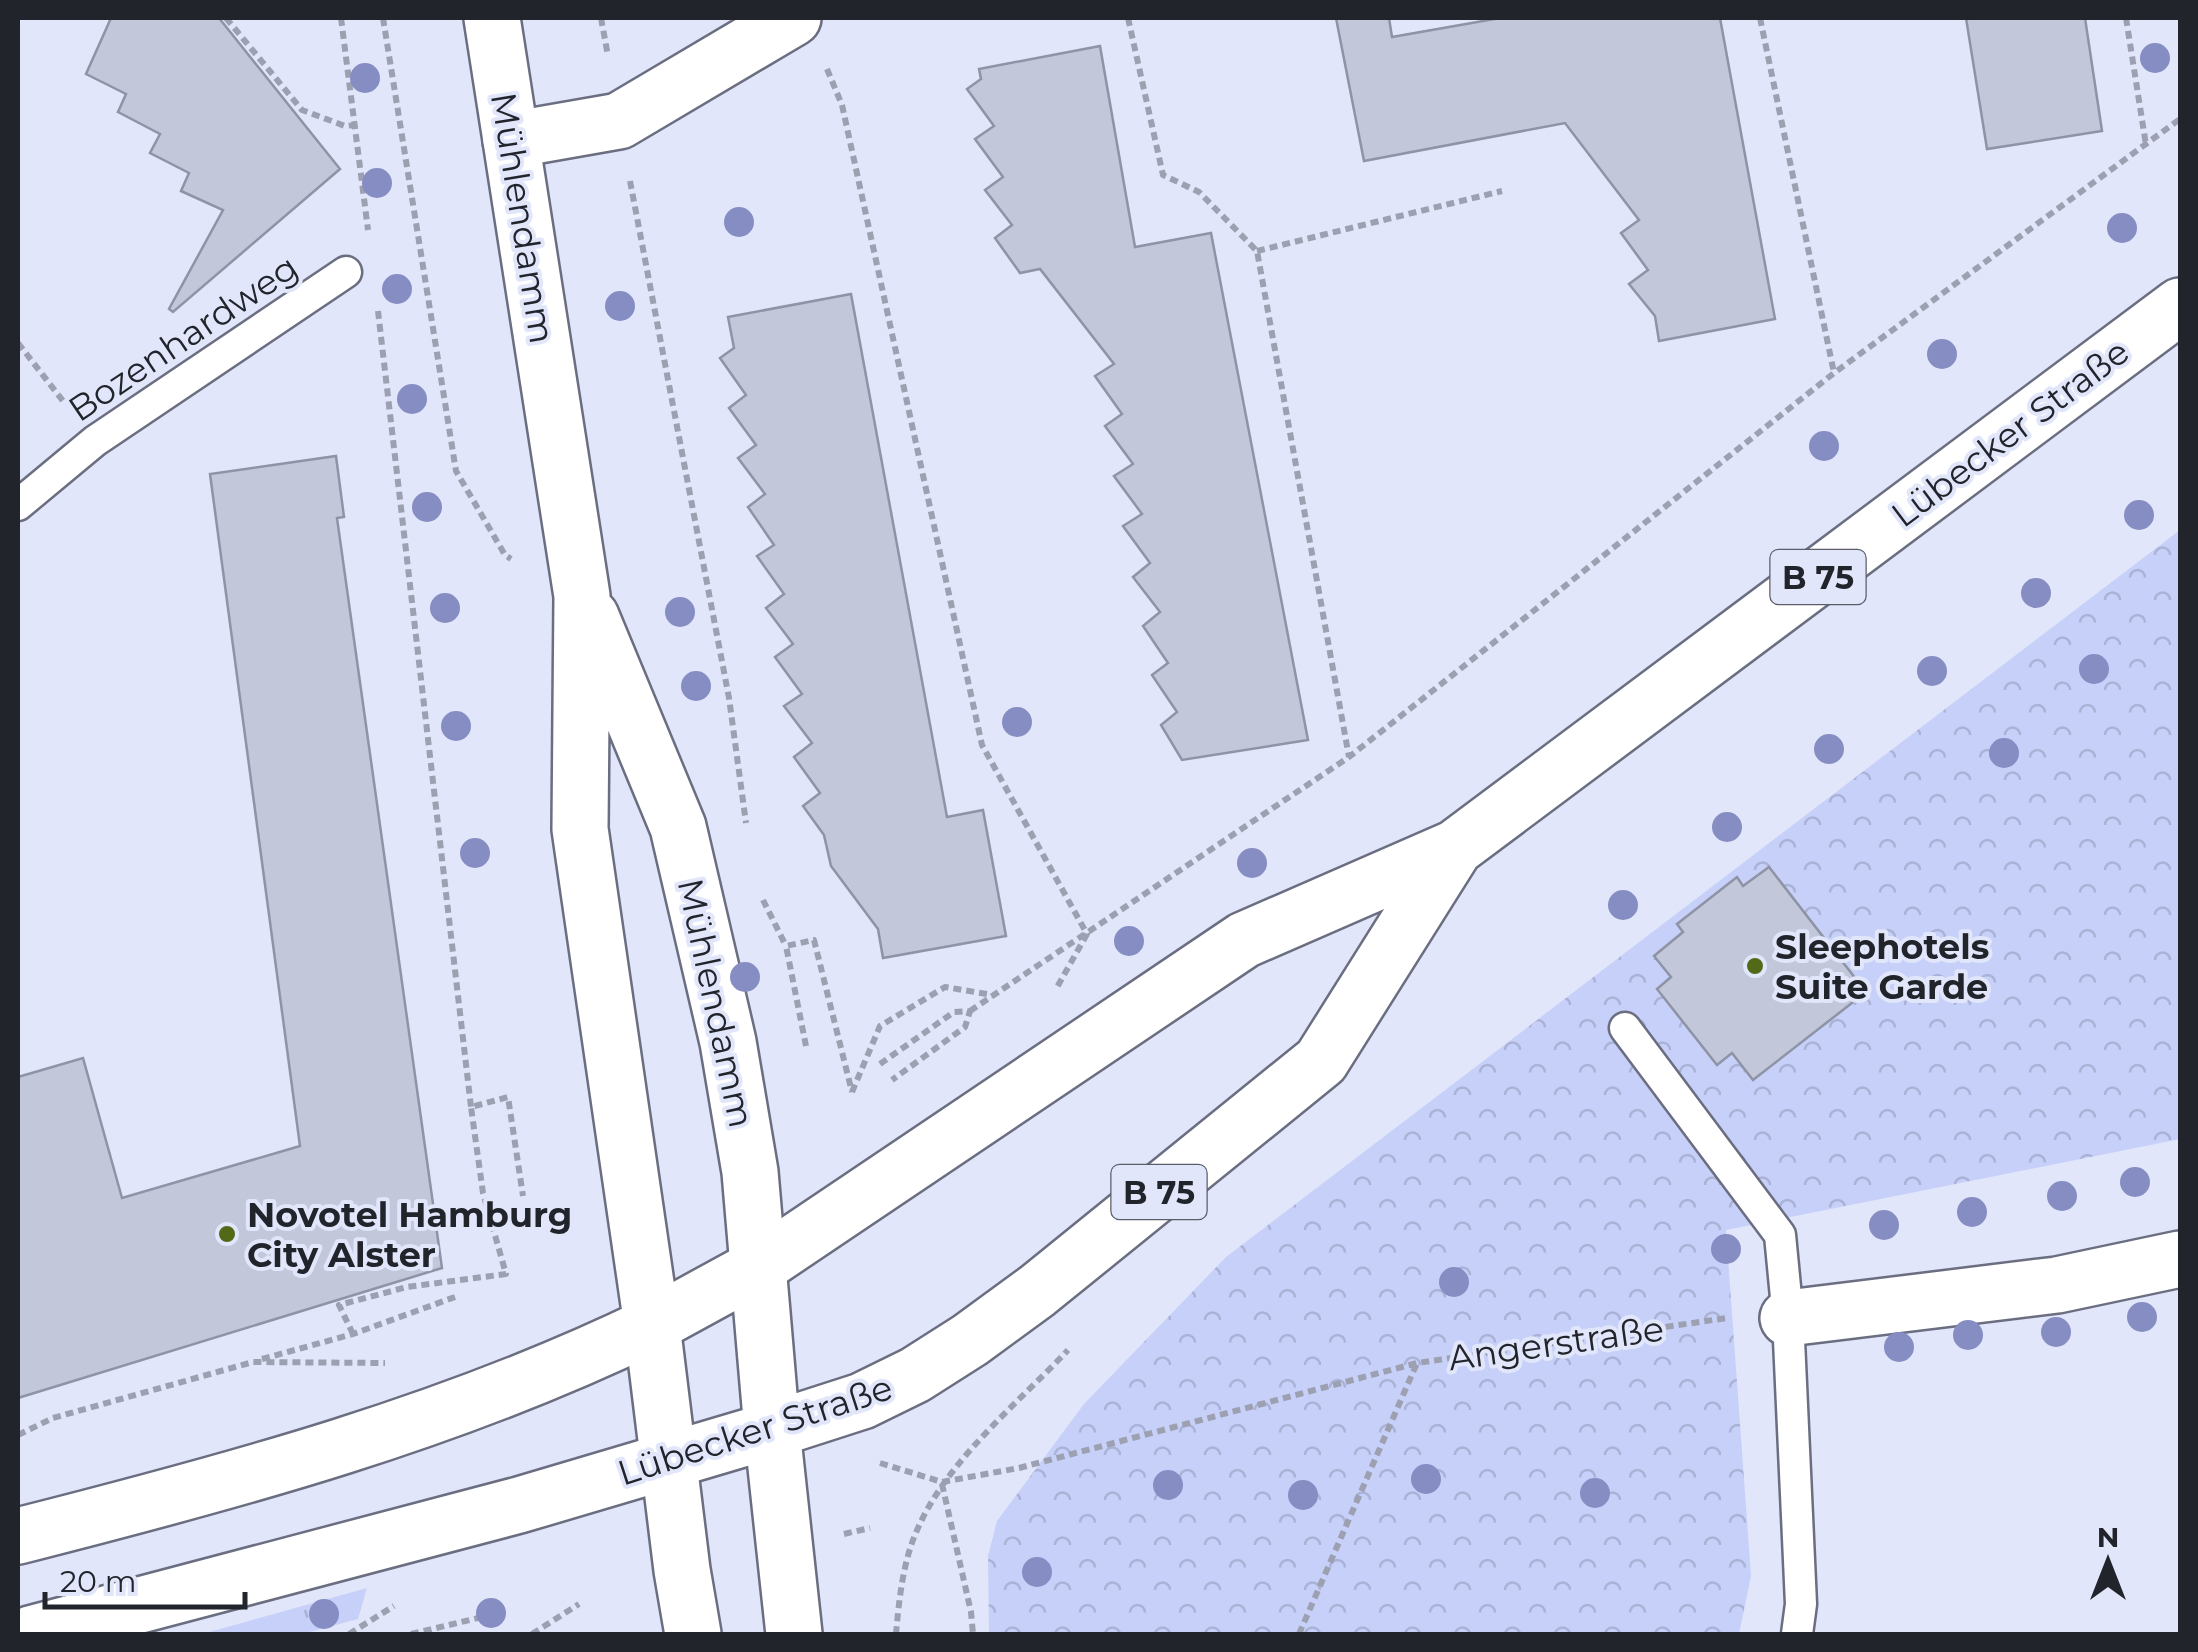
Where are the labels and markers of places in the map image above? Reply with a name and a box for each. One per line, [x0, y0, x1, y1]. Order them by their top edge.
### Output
place label: Sleephotels Suite Garde [1775, 925, 1989, 1008]
marker: Sleephotels Suite Garde [1744, 955, 1766, 977]
place label: Novotel Hamburg City Alster [247, 1193, 572, 1276]
marker: Novotel Hamburg City Alster [216, 1223, 238, 1245]

